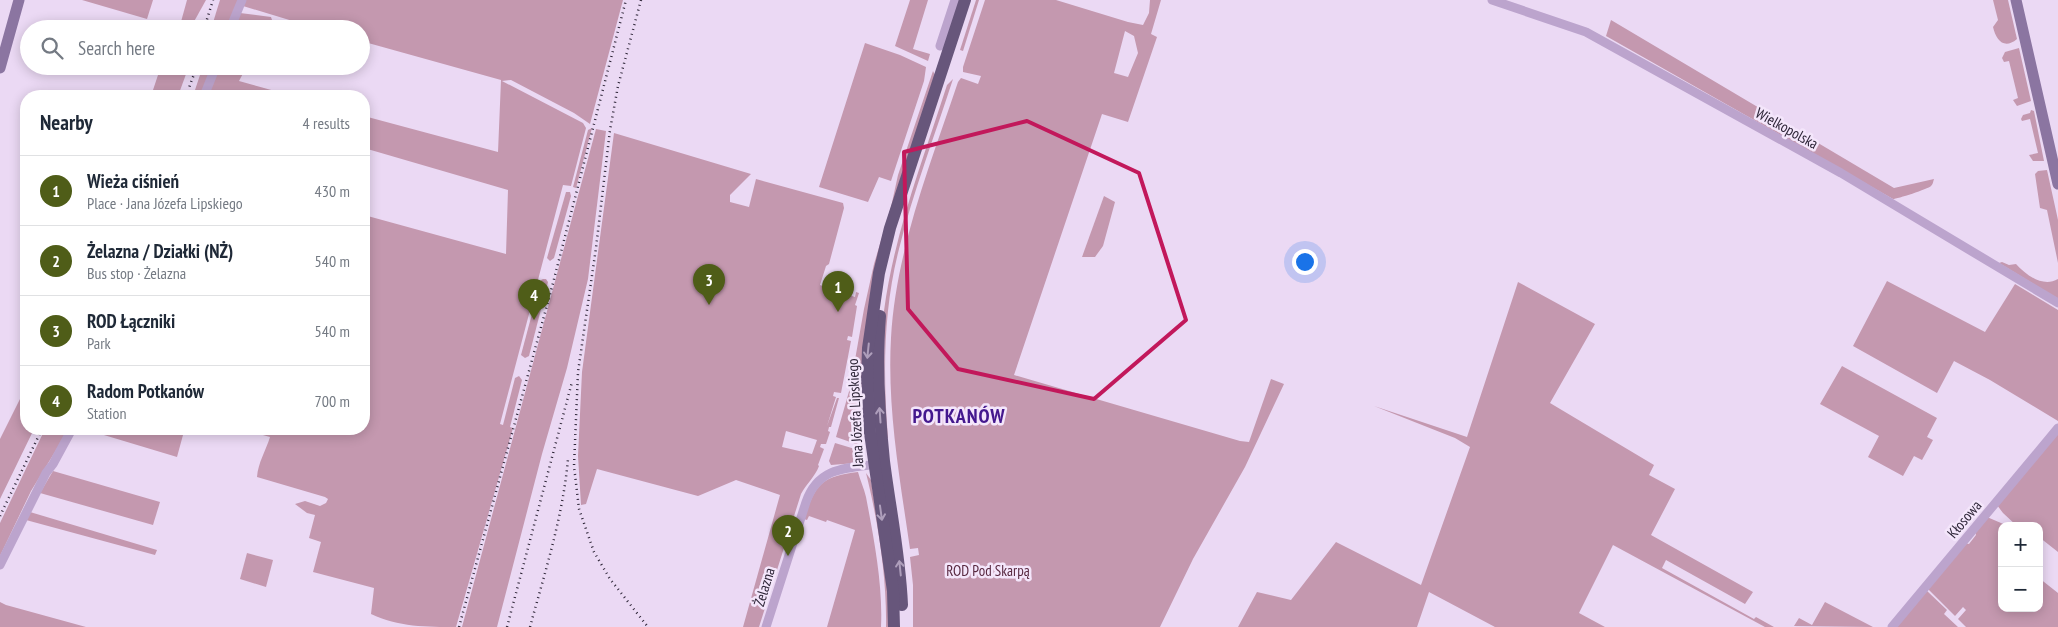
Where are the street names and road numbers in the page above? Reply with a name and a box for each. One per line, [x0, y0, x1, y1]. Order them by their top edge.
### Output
street label: Wielkopolska [1752, 103, 1822, 153]
street label: Jana Józefa Lipskiego [843, 358, 867, 469]
street label: Kłosowa [1943, 496, 1985, 542]
street label: Żelazna [749, 565, 779, 609]

